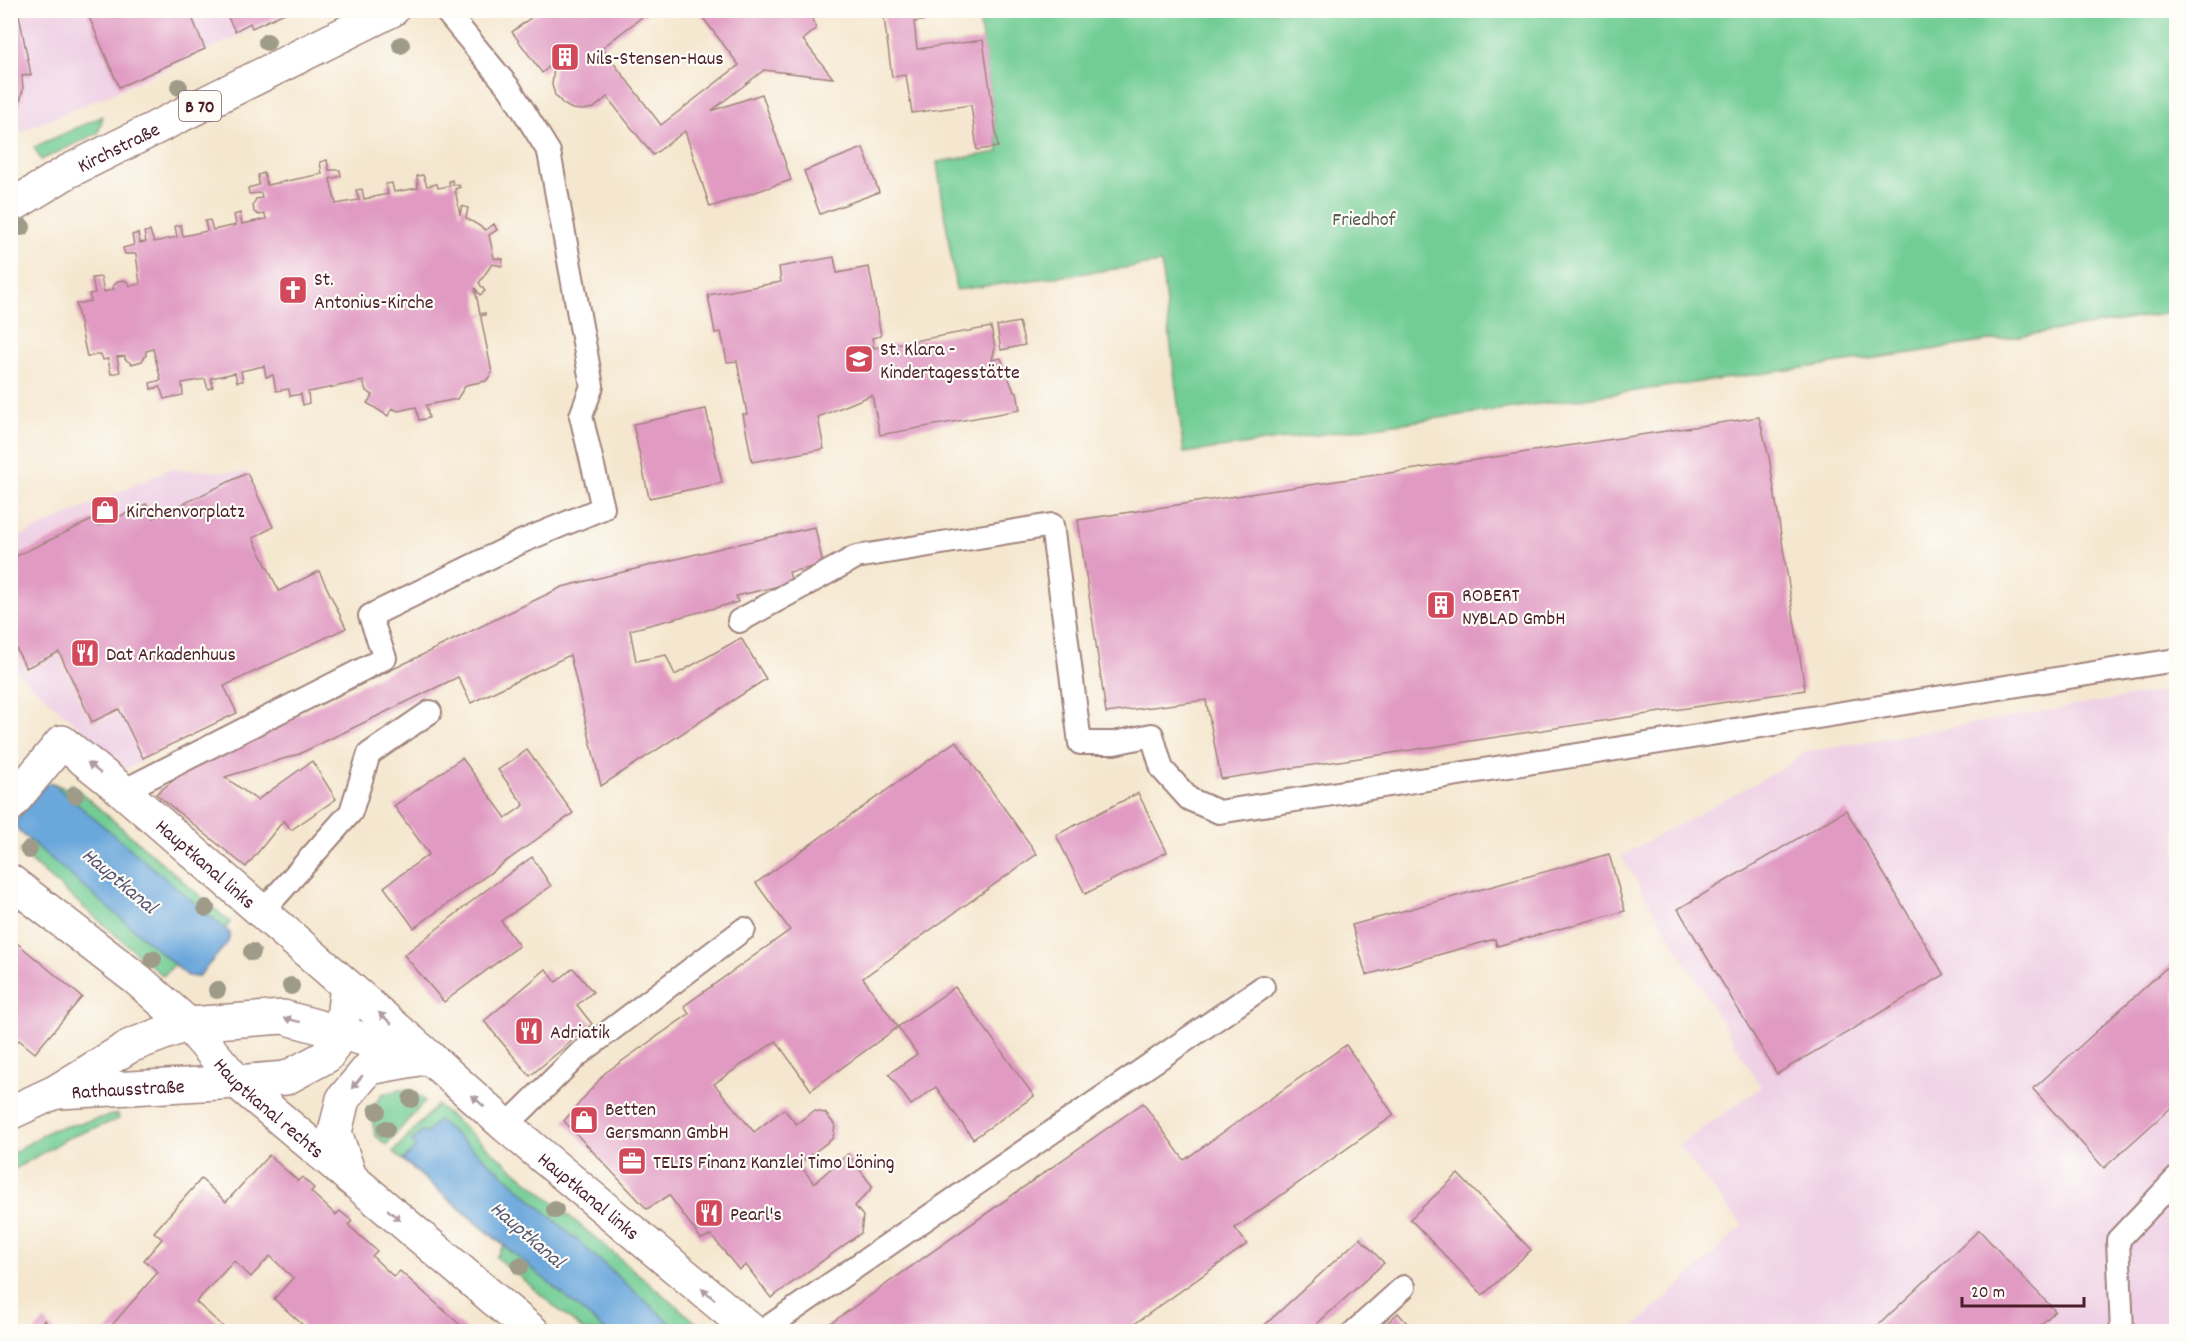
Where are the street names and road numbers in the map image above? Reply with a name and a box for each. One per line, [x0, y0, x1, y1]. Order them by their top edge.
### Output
road number: B 70 [179, 91, 221, 121]
street label: Kirchstraße [74, 117, 165, 181]
street label: Hauptkanal links [148, 814, 260, 917]
street label: Hauptkanal rechts [205, 1053, 329, 1167]
street label: Rathausstraße [71, 1074, 185, 1108]
street label: Hauptkanal links [530, 1147, 644, 1248]

